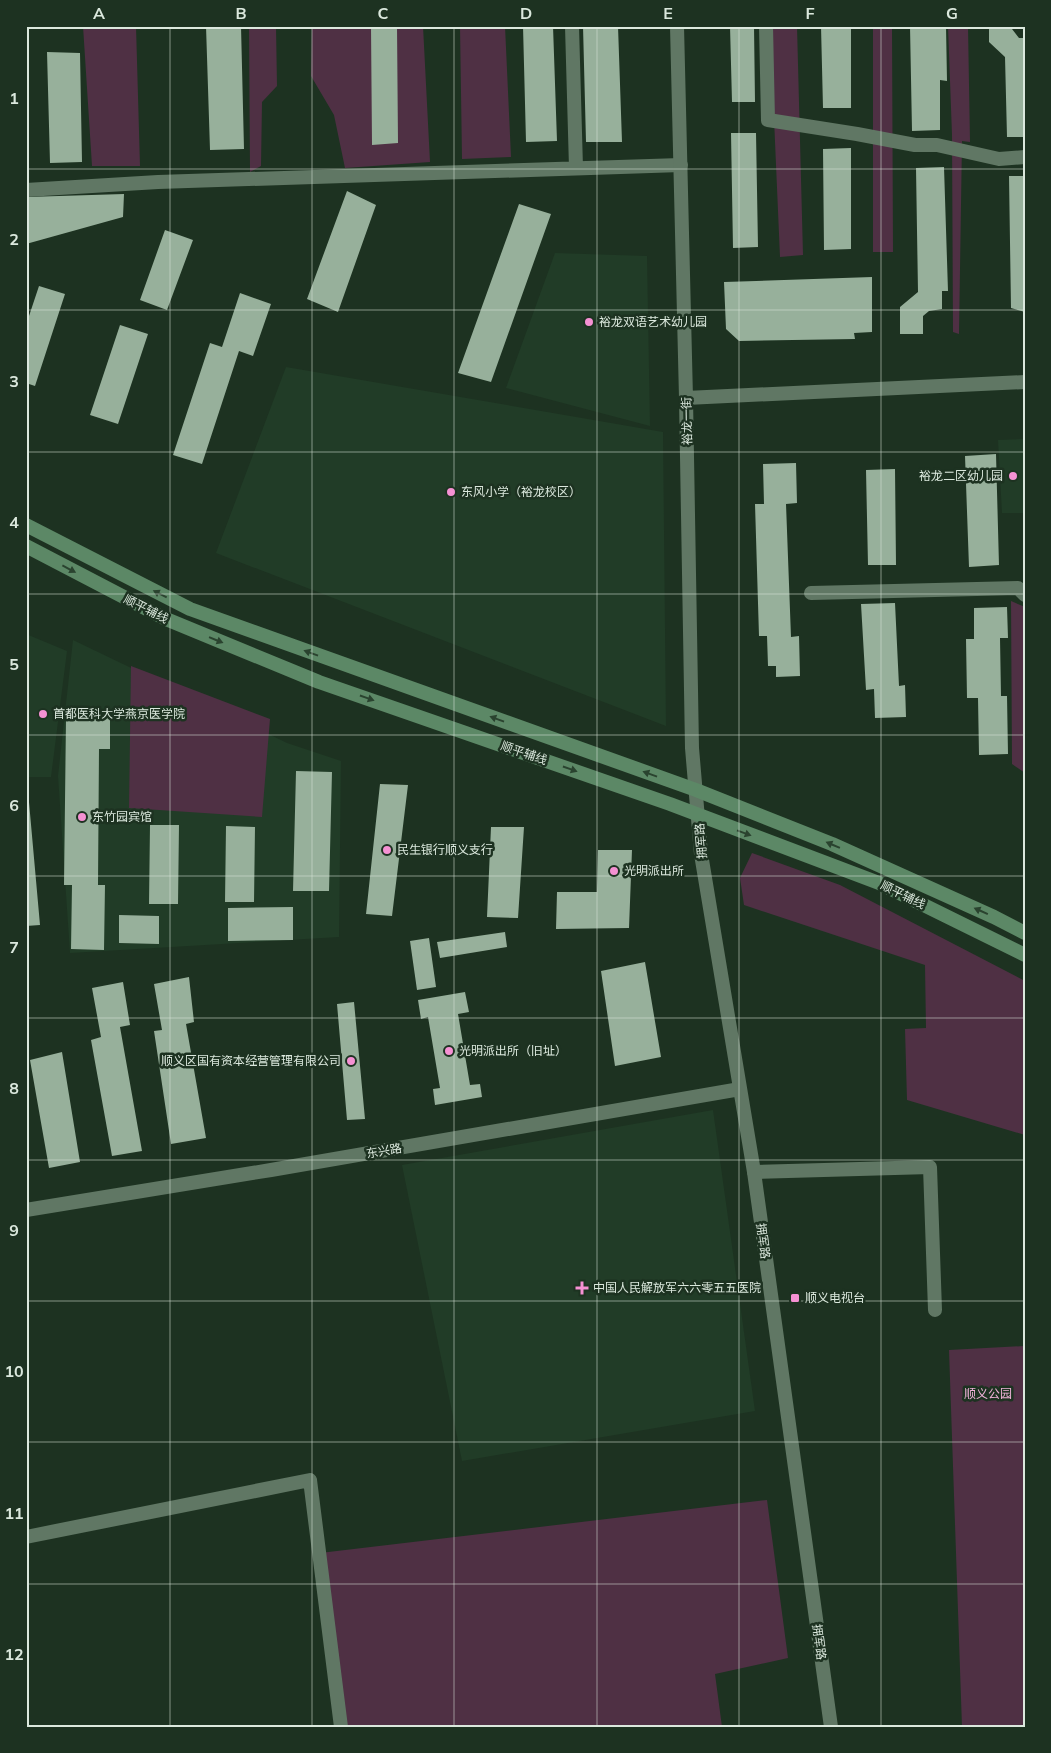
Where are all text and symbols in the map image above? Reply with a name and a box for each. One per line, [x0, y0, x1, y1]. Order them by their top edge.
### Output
text: A [93, 3, 105, 23]
text: B [235, 3, 247, 23]
text: C [378, 3, 389, 23]
text: D [520, 3, 532, 23]
text: E [663, 3, 673, 23]
text: F [805, 3, 815, 23]
text: G [946, 3, 958, 23]
text: 1 [9, 88, 19, 108]
text: 2 [9, 229, 19, 249]
place label: 裕龙双语艺术幼儿园 [599, 314, 707, 329]
marker: 裕龙双语艺术幼儿园 [583, 316, 595, 328]
text: 3 [9, 371, 19, 391]
street label: 裕龙一街 [679, 397, 694, 445]
place label: 裕龙二区幼儿园 [919, 468, 1003, 483]
marker: 裕龙二区幼儿园 [1007, 470, 1019, 482]
place label: 东风小学（裕龙校区） [461, 484, 581, 499]
marker: 东风小学（裕龙校区） [445, 486, 457, 498]
text: 4 [9, 512, 19, 532]
one-way arrow [62, 565, 77, 573]
one-way arrow [153, 590, 167, 598]
street label: 顺平辅线 [121, 591, 171, 626]
one-way arrow [209, 636, 223, 644]
one-way arrow [304, 649, 319, 656]
text: 5 [9, 654, 19, 674]
one-way arrow [360, 695, 375, 703]
place label: 首都医科大学燕京医学院 [53, 706, 185, 721]
marker: 首都医科大学燕京医学院 [37, 708, 49, 720]
one-way arrow [489, 715, 504, 723]
street label: 顺平辅线 [499, 738, 549, 767]
one-way arrow [563, 766, 578, 774]
one-way arrow [642, 770, 657, 778]
text: 6 [9, 795, 19, 815]
place label: 东竹园宾馆 [92, 809, 152, 824]
marker: 东竹园宾馆 [76, 811, 88, 823]
street label: 拥军路 [691, 822, 710, 860]
one-way arrow [737, 829, 752, 837]
one-way arrow [826, 840, 840, 848]
place label: 民生银行顺义支行 [397, 842, 493, 857]
marker: 民生银行顺义支行 [381, 844, 393, 856]
place label: 光明派出所 [624, 863, 684, 878]
marker: 光明派出所 [608, 865, 620, 877]
street label: 顺平辅线 [878, 877, 928, 912]
one-way arrow [974, 907, 988, 915]
text: 7 [9, 937, 19, 957]
place label: 光明派出所（旧址） [459, 1043, 567, 1058]
marker: 光明派出所（旧址） [443, 1045, 455, 1057]
place label: 顺义区国有资本经营管理有限公司 [161, 1053, 341, 1068]
marker: 顺义区国有资本经营管理有限公司 [345, 1055, 357, 1067]
text: 8 [9, 1078, 19, 1098]
street label: 东兴路 [365, 1140, 403, 1161]
text: 9 [9, 1220, 19, 1240]
street label: 拥军路 [754, 1222, 773, 1260]
place label: 中国人民解放军六六零五五医院 [593, 1280, 761, 1295]
marker: 中国人民解放军六六零五五医院 [575, 1281, 589, 1295]
place label: 顺义电视台 [805, 1290, 865, 1305]
marker: 顺义电视台 [789, 1292, 801, 1304]
text: 10 [4, 1361, 24, 1381]
park label: 顺义公园 [964, 1386, 1012, 1401]
text: 11 [4, 1503, 24, 1523]
street label: 拥军路 [810, 1623, 829, 1661]
text: 12 [4, 1644, 24, 1664]

